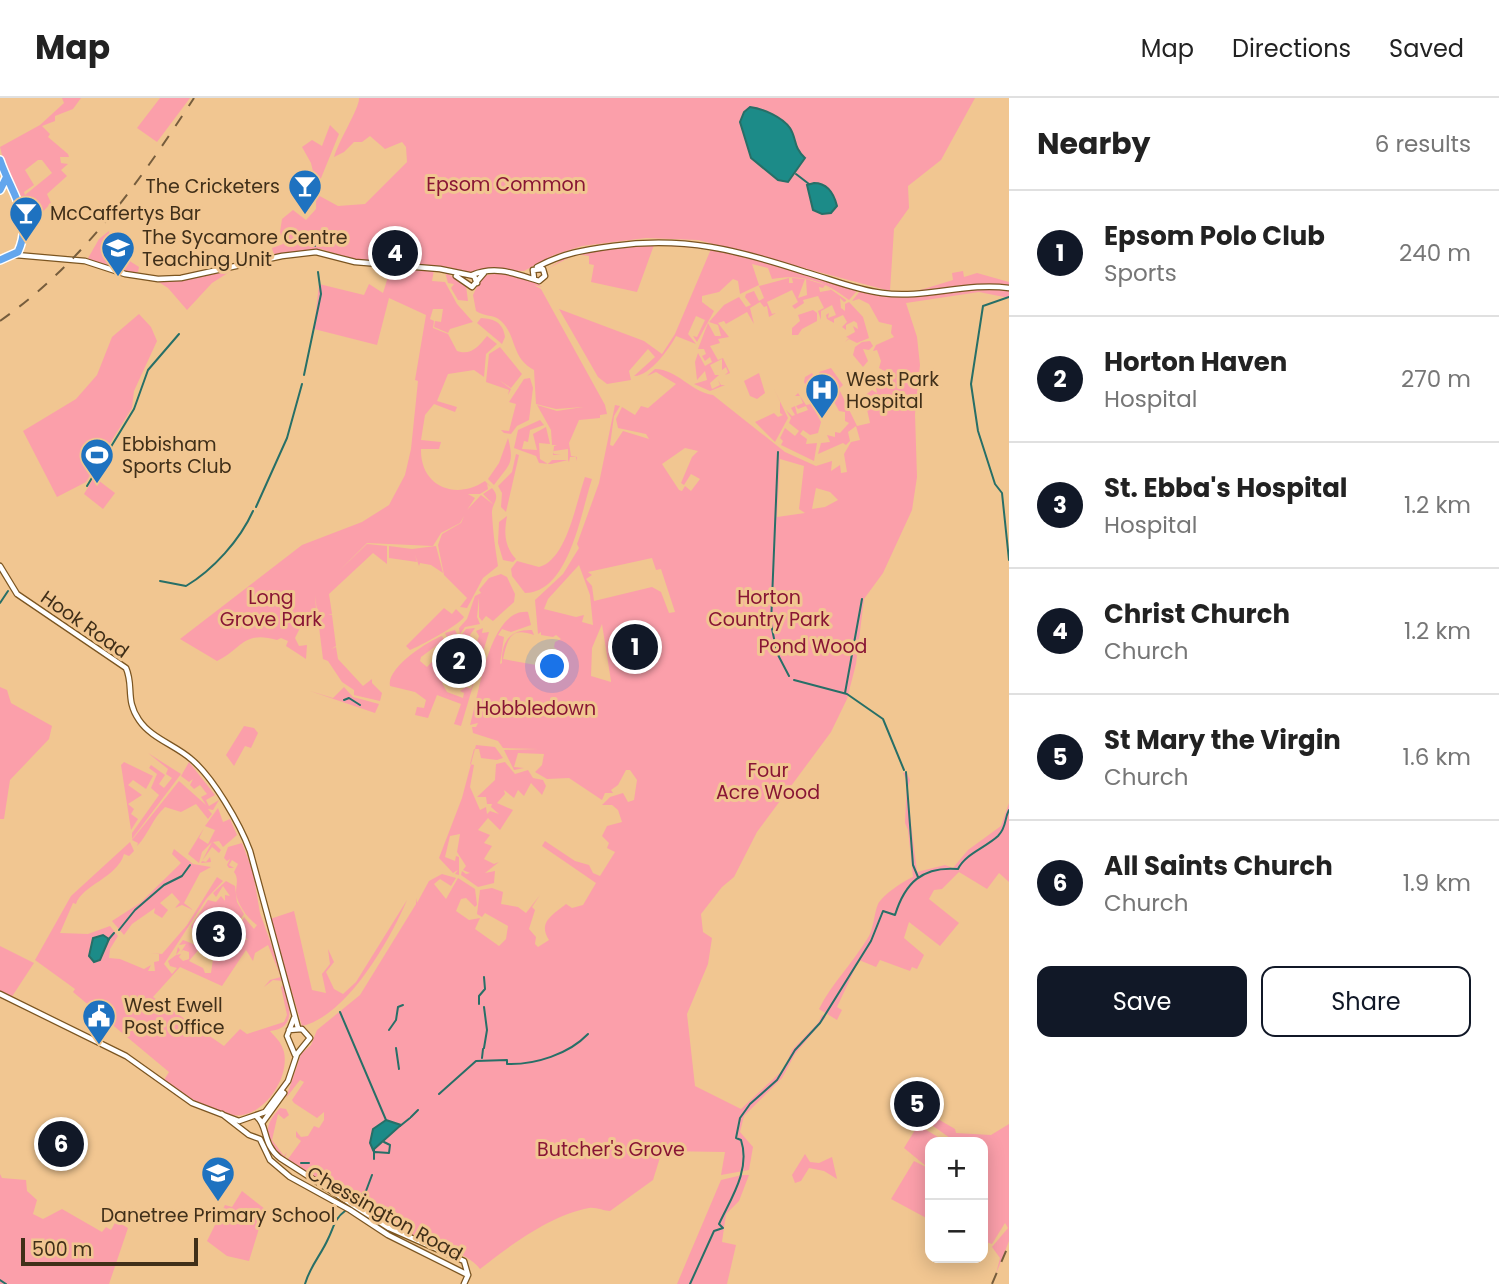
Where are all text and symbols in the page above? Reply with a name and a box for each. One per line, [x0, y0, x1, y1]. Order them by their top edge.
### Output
text: Map [35, 24, 110, 71]
text: Map [1141, 32, 1194, 65]
text: Directions [1232, 32, 1351, 65]
text: Saved [1389, 32, 1464, 65]
text: Nearby [1037, 122, 1151, 165]
text: 6 results [1375, 128, 1471, 160]
bar icon: The Cricketers [286, 167, 324, 216]
park label: Epsom Common [426, 171, 586, 198]
place label: The Cricketers [145, 173, 280, 200]
bar icon: McCaffertys Bar [7, 194, 45, 243]
place label: McCaffertys Bar [50, 200, 201, 227]
text: Epsom Polo Club [1104, 218, 1325, 254]
place label: The Sycamore Centre Teaching Unit [142, 224, 348, 273]
pin: 4 [372, 227, 418, 279]
school or university icon: The Sycamore Centre Teaching Unit [99, 229, 137, 278]
text: 1 [1056, 237, 1064, 269]
text: 240 m [1399, 237, 1471, 269]
text: Sports [1104, 257, 1177, 289]
text: Horton Haven [1104, 344, 1287, 380]
text: 2 [1053, 363, 1067, 395]
text: 270 m [1401, 363, 1471, 395]
place label: West Park Hospital [846, 366, 939, 415]
hospital icon: West Park Hospital [803, 371, 841, 420]
text: Hospital [1104, 383, 1197, 415]
place label: Ebbisham Sports Club [122, 431, 232, 480]
sports icon: Ebbisham Sports Club [78, 436, 116, 485]
text: St. Ebba's Hospital [1104, 470, 1347, 506]
text: 3 [1053, 489, 1067, 521]
text: 1.2 km [1404, 489, 1471, 521]
text: Hospital [1104, 509, 1197, 541]
street label: Hook Road [35, 584, 134, 665]
park label: Long Grove Park [220, 584, 322, 633]
park label: Horton Country Park [708, 584, 830, 633]
text: Christ Church [1104, 596, 1290, 632]
text: 4 [1052, 615, 1068, 647]
text: 1.2 km [1404, 615, 1471, 647]
pin: 1 [612, 621, 658, 673]
park label: Pond Wood [759, 633, 867, 660]
pin: 2 [436, 635, 482, 687]
text: Church [1104, 635, 1188, 667]
your location [535, 649, 569, 683]
park label: Hobbledown [476, 695, 596, 722]
text: St Mary the Virgin [1104, 722, 1341, 758]
text: 5 [1053, 741, 1067, 773]
text: 1.6 km [1403, 741, 1471, 773]
park label: Four Acre Wood [716, 757, 820, 806]
text: Church [1104, 761, 1188, 793]
text: All Saints Church [1104, 848, 1333, 884]
text: 6 [1053, 867, 1067, 899]
text: 1.9 km [1403, 867, 1471, 899]
text: Church [1104, 887, 1188, 919]
pin: 3 [196, 908, 242, 960]
button: Save [1037, 966, 1247, 1037]
button: Share [1261, 966, 1471, 1037]
place label: West Ewell Post Office [124, 992, 225, 1041]
public building icon: West Ewell Post Office [80, 997, 118, 1046]
pin: 5 [894, 1078, 940, 1130]
pin: 6 [38, 1118, 84, 1170]
park label: Butcher's Grove [537, 1136, 685, 1163]
map controls [925, 1137, 988, 1263]
button: + [925, 1137, 988, 1200]
school or university icon: Danetree Primary School [199, 1154, 237, 1203]
street label: Chessington Road [302, 1159, 467, 1267]
button: − [925, 1200, 988, 1263]
place label: Danetree Primary School [101, 1202, 335, 1229]
scale bar [21, 1235, 198, 1267]
text: 500 m [32, 1236, 92, 1263]

